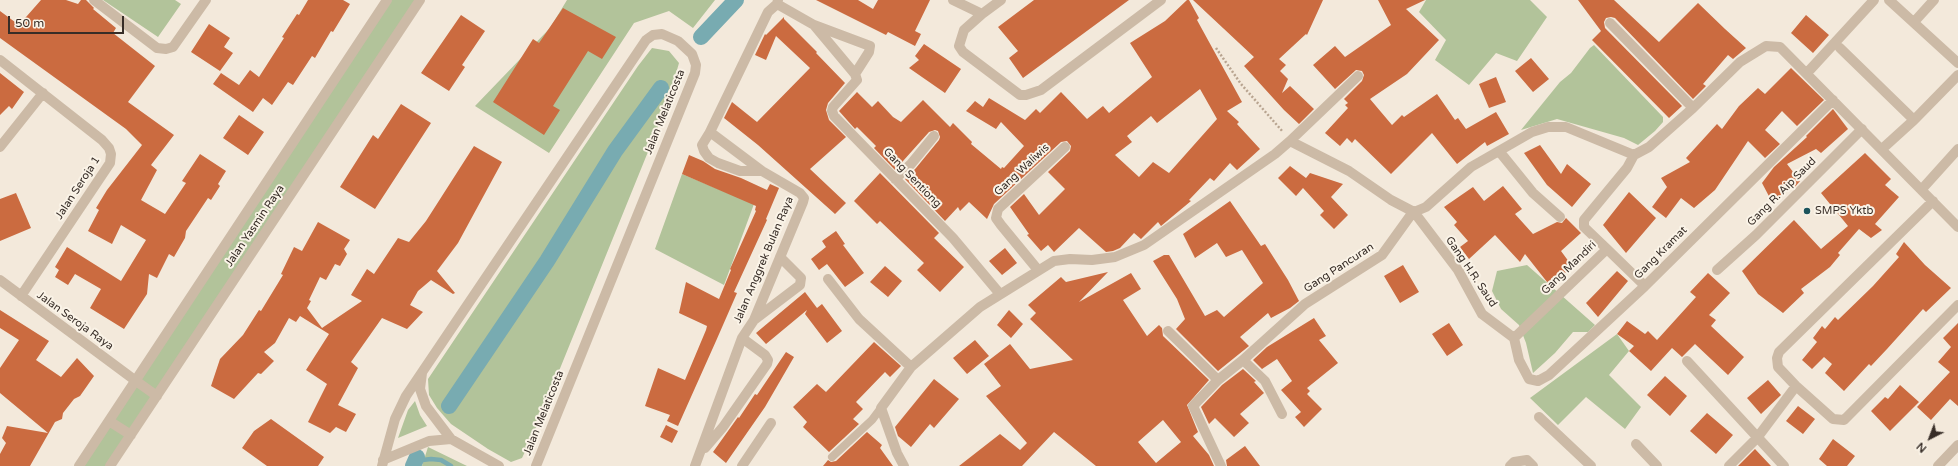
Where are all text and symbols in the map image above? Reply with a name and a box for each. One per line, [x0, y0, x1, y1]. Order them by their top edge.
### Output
scale bar [10, 8, 126, 34]
text: 50 m [15, 16, 44, 30]
street label: Jalan Melaticosta [642, 68, 688, 156]
street label: Gang Waliwis [992, 141, 1052, 199]
street label: Gang Sentiong [880, 145, 944, 211]
street label: Jalan Seroja 1 [53, 154, 103, 222]
street label: Gang R. Aip Saud [1745, 155, 1819, 229]
street label: Jalan Yasmin Raya [223, 183, 287, 269]
street label: Jalan Anggrek Bulan Raya [731, 195, 797, 325]
place label: SMPS Yktb [1815, 204, 1874, 218]
marker: SMPS Yktb [1802, 206, 1812, 216]
street label: Gang Kramat [1632, 224, 1690, 282]
street label: Gang H.R. Saud [1443, 234, 1499, 310]
street label: Gang Mandiri [1539, 239, 1599, 297]
street label: Gang Pancuran [1302, 241, 1376, 295]
street label: Jalan Seroja Raya [34, 289, 116, 353]
street label: Jalan Melaticosta [521, 369, 567, 457]
north arrow [1910, 418, 1950, 458]
text: N [1914, 440, 1929, 455]

